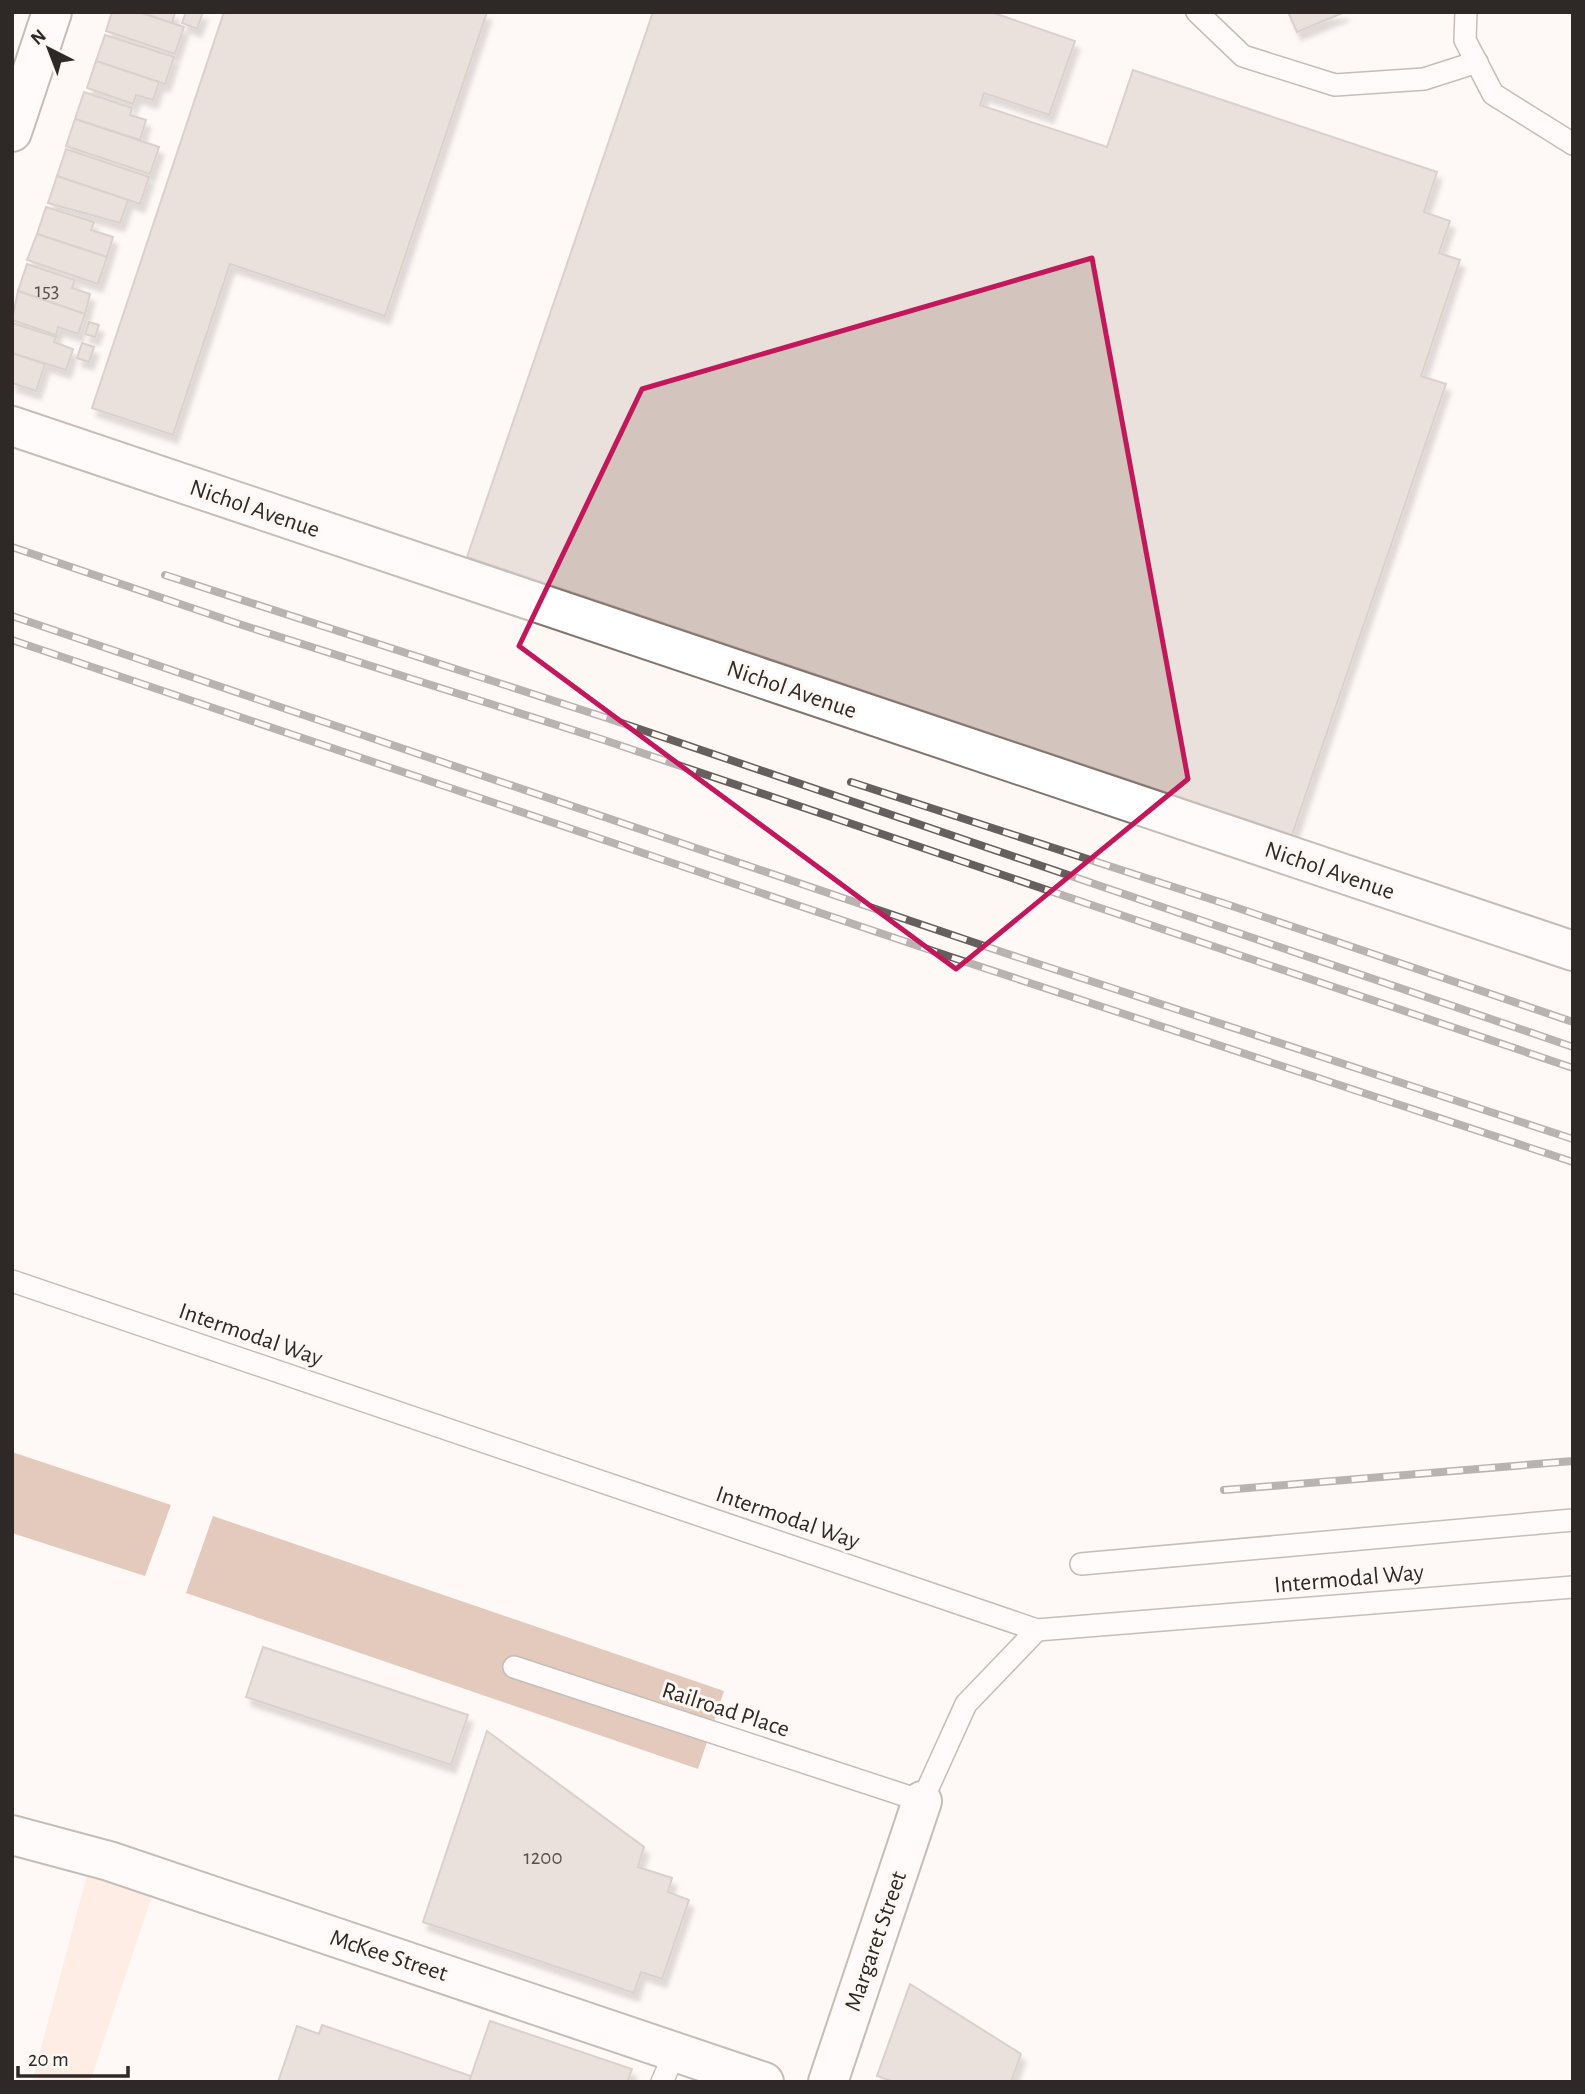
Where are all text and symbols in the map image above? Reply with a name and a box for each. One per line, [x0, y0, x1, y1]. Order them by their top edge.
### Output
north arrow [14, 14, 84, 84]
text: N [27, 26, 50, 49]
house number: 153 [35, 280, 59, 301]
street label: Nichol Avenue [187, 476, 323, 542]
street label: Nichol Avenue [724, 657, 860, 723]
street label: Nichol Avenue [1262, 838, 1398, 904]
street label: Intermodal Way [176, 1299, 326, 1371]
street label: Intermodal Way [713, 1482, 863, 1554]
street label: Intermodal Way [1273, 1560, 1425, 1597]
street label: Railroad Place [659, 1678, 792, 1742]
house number: 1200 [524, 1847, 562, 1868]
street label: Margaret Street [841, 1868, 911, 2014]
street label: McKee Street [327, 1926, 451, 1986]
scale bar [18, 2035, 128, 2078]
text: 20 m [28, 2049, 69, 2070]

